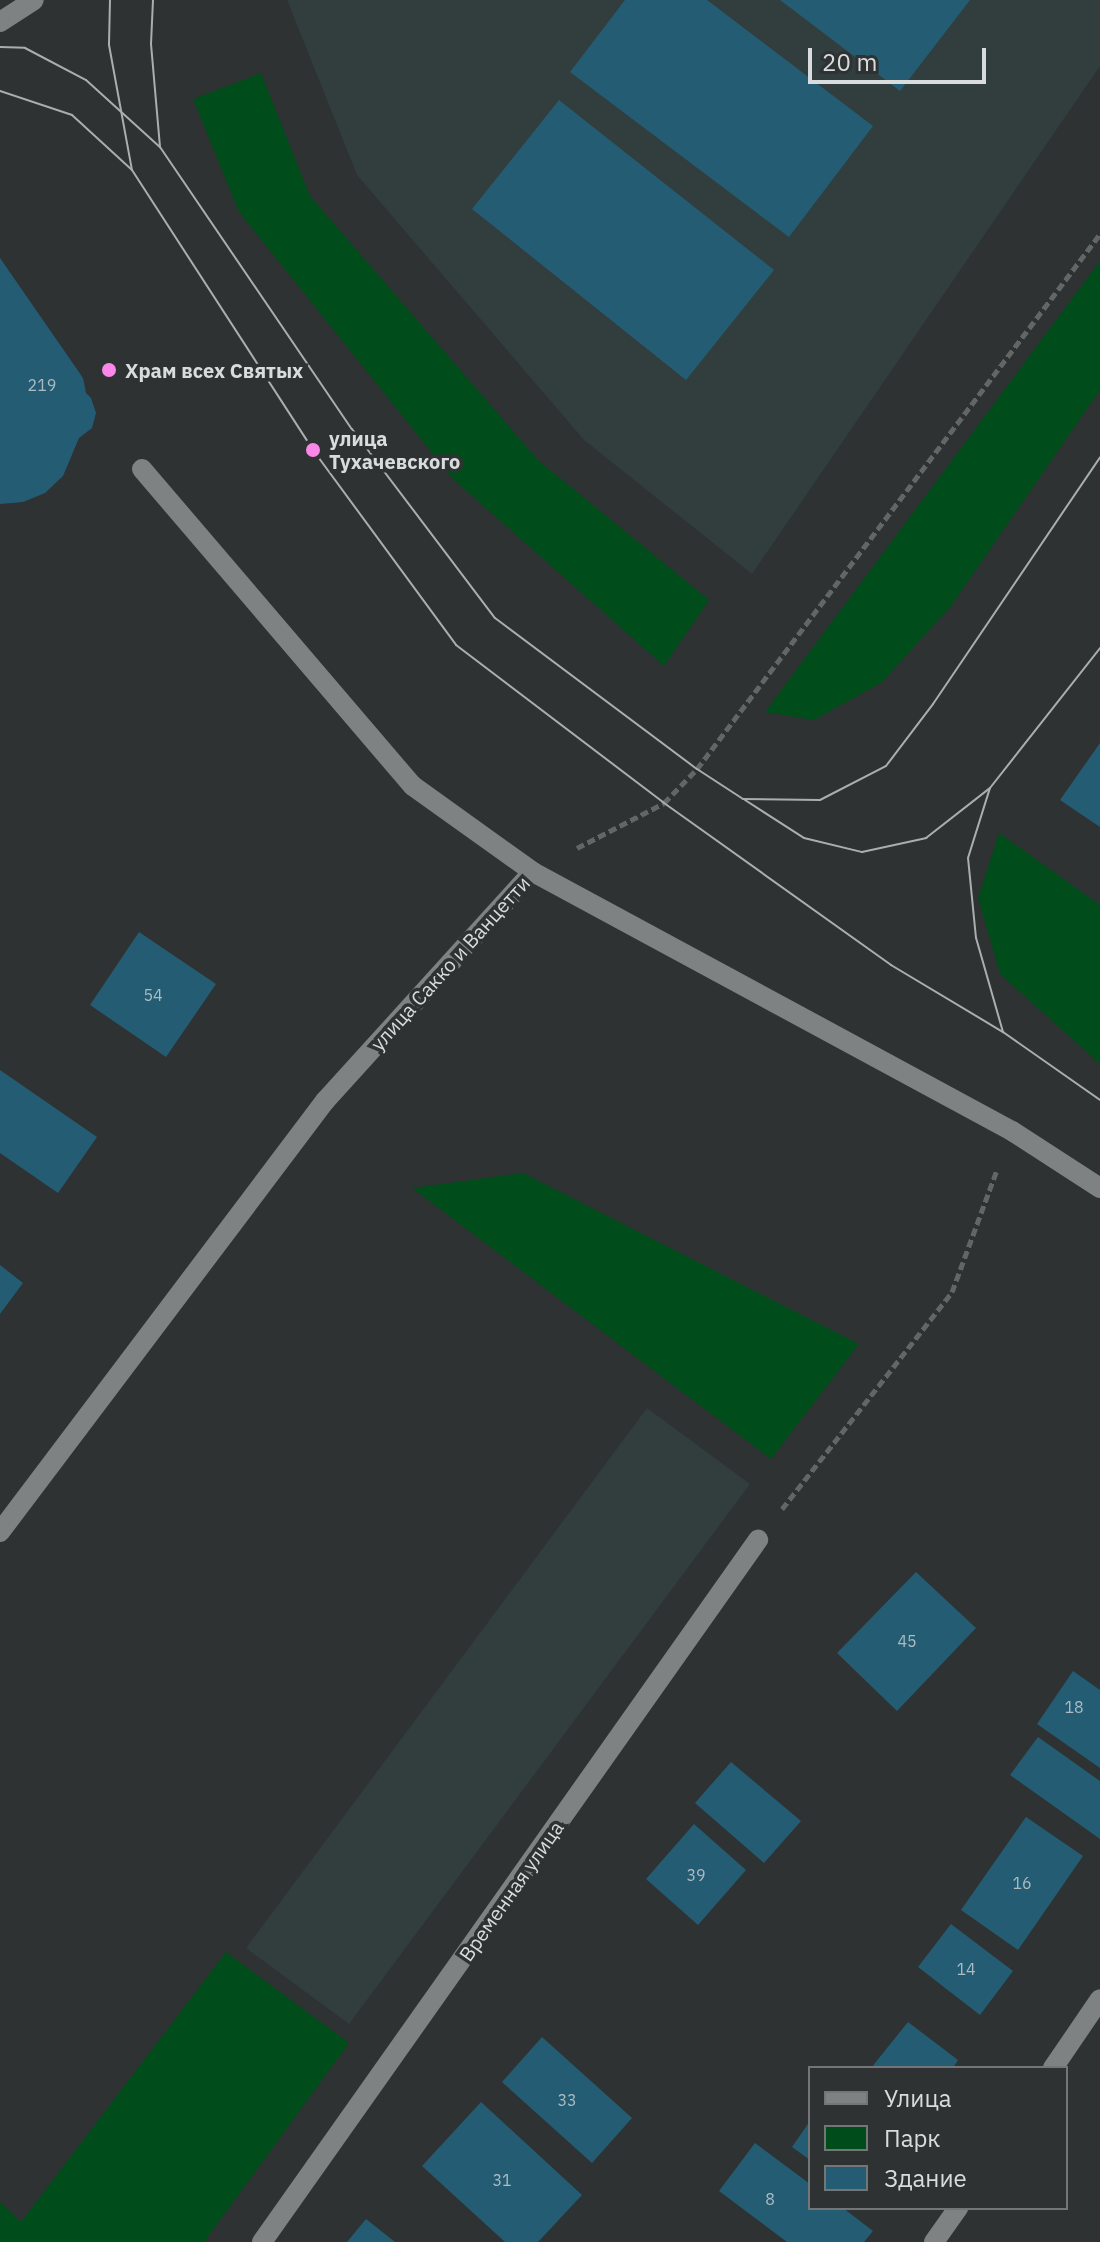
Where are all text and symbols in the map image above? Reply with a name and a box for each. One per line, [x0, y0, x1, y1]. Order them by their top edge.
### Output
scale bar [812, 32, 990, 82]
text: 20 m [822, 46, 877, 78]
place label: Храм всех Святых [125, 358, 303, 382]
marker: Храм всех Святых [100, 361, 118, 379]
house number: 219 [28, 375, 56, 395]
place label: улица Тухачевского [329, 426, 460, 473]
marker: улица Тухачевского [304, 441, 322, 459]
street label: улица Сакко и Ванцетти [365, 871, 535, 1055]
house number: 54 [143, 985, 163, 1005]
house number: 45 [897, 1631, 917, 1651]
house number: 18 [1064, 1697, 1084, 1717]
street label: Временная улица [454, 1816, 568, 1966]
house number: 39 [686, 1865, 706, 1885]
house number: 16 [1012, 1873, 1032, 1893]
house number: 14 [956, 1959, 976, 1979]
legend [808, 2066, 1068, 2210]
text: Улица [884, 2082, 952, 2114]
house number: 33 [557, 2090, 577, 2110]
text: Парк [884, 2122, 941, 2154]
text: Здание [884, 2162, 967, 2194]
house number: 31 [492, 2170, 512, 2190]
house number: 8 [765, 2189, 775, 2209]

